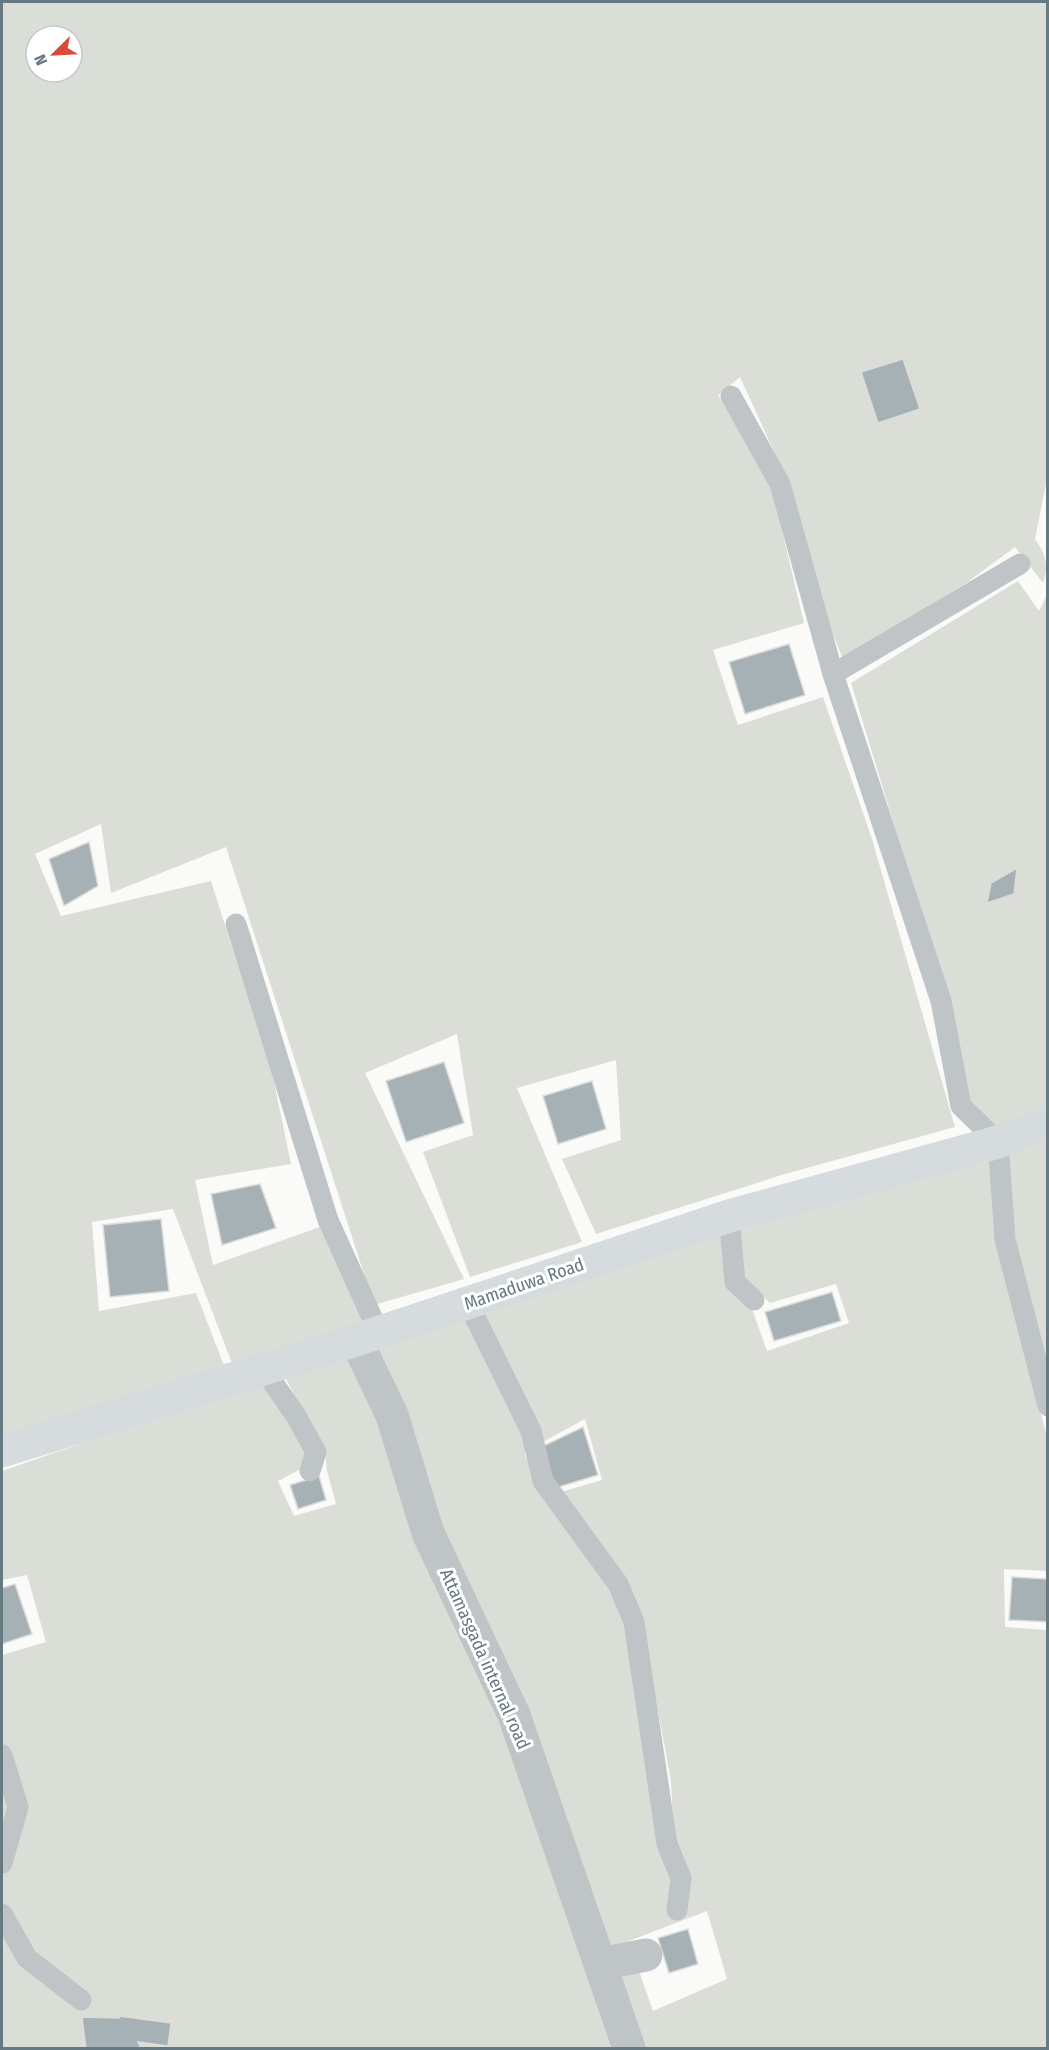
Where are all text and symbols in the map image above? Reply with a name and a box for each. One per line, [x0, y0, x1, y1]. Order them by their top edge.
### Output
north arrow [24, 24, 84, 84]
text: N [30, 52, 51, 68]
street label: Mamaduwa Road [461, 1253, 587, 1315]
street label: Attamasgada internal road [435, 1565, 535, 1753]

